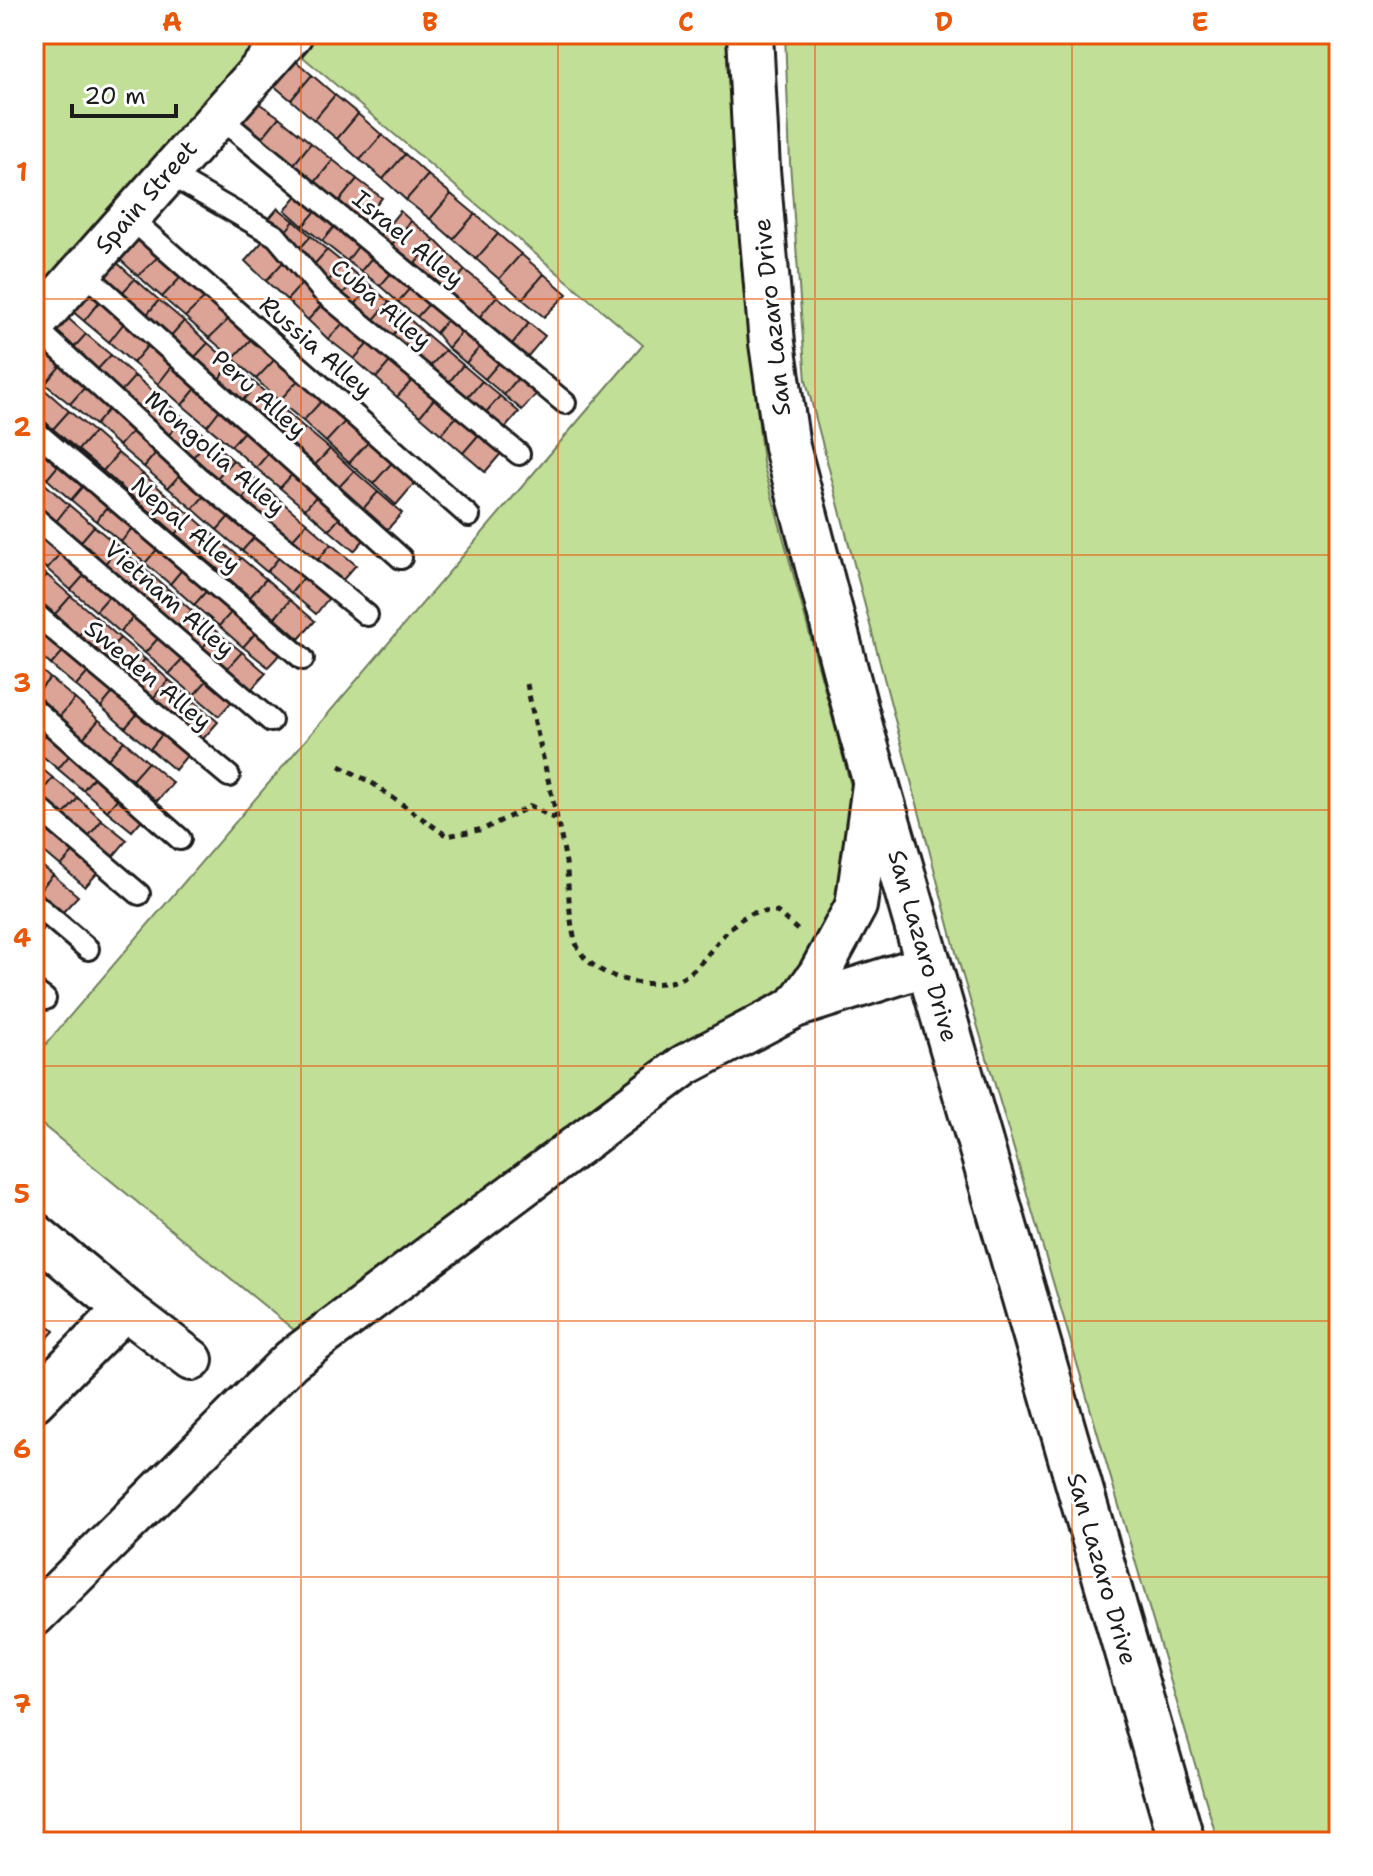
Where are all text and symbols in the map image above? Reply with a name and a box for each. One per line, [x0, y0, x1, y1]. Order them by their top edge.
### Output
text: A [162, 4, 182, 39]
text: B [422, 4, 438, 39]
text: C [678, 4, 694, 39]
text: D [935, 4, 953, 39]
text: E [1191, 4, 1209, 39]
scale bar [72, 68, 176, 118]
text: 20 m [84, 80, 146, 112]
street label: Spain Street [88, 133, 204, 261]
text: 1 [16, 154, 28, 189]
street label: Israel Alley [346, 183, 470, 295]
street label: San Lazaro Drive [746, 217, 798, 417]
street label: Cuba Alley [324, 251, 438, 357]
street label: Russia Alley [252, 289, 380, 405]
street label: Peru Alley [205, 343, 313, 445]
street label: Mongolia Alley [138, 383, 292, 523]
text: 2 [13, 409, 31, 444]
street label: Nepal Alley [124, 470, 248, 580]
street label: Vietnam Alley [97, 533, 241, 665]
street label: Sweden Alley [78, 613, 218, 737]
text: 3 [13, 665, 31, 700]
street label: San Lazaro Drive [880, 846, 966, 1046]
text: 4 [13, 920, 31, 955]
text: 5 [14, 1176, 30, 1211]
text: 6 [13, 1431, 31, 1466]
street label: San Lazaro Drive [1059, 1469, 1145, 1669]
text: 7 [13, 1686, 31, 1721]

